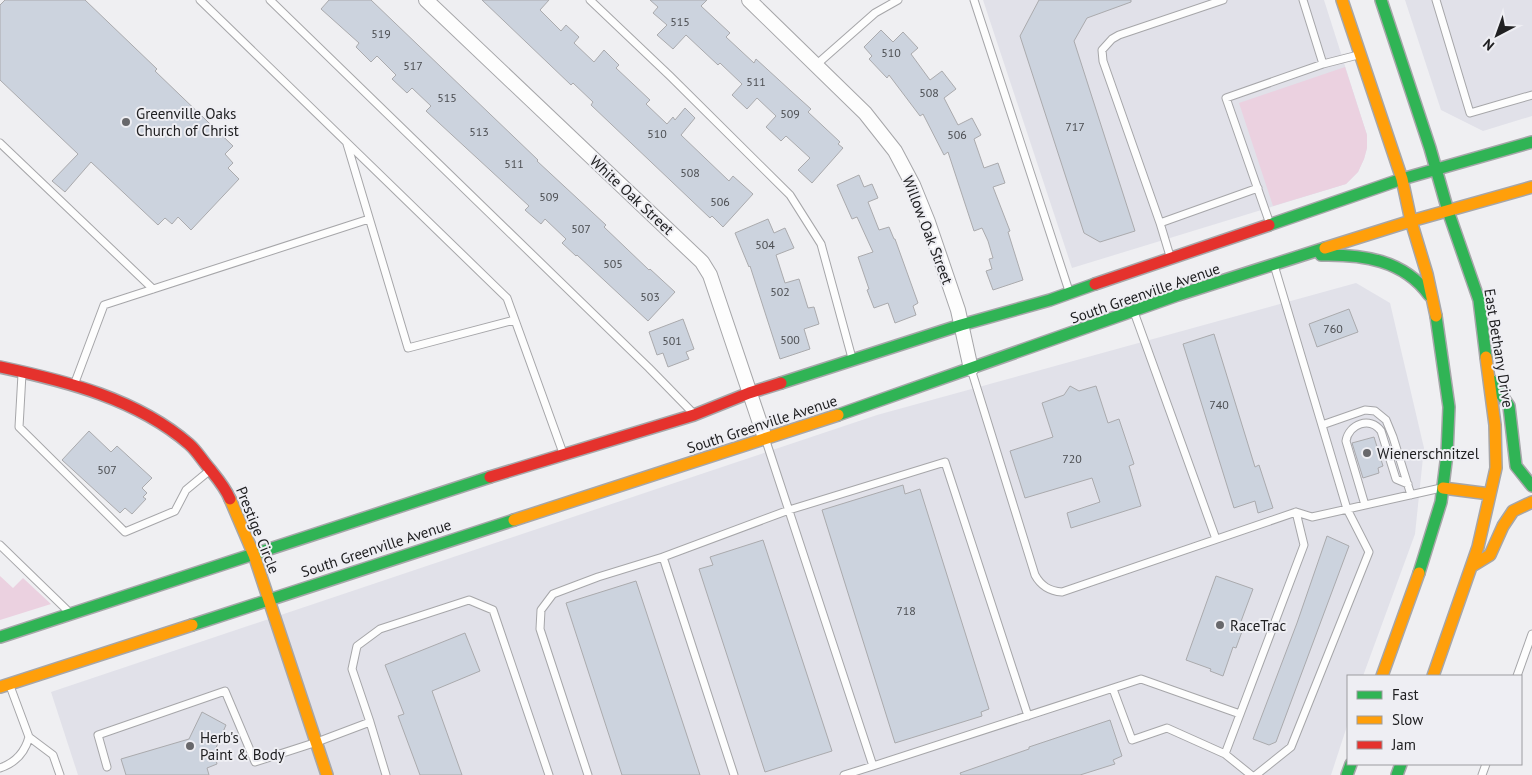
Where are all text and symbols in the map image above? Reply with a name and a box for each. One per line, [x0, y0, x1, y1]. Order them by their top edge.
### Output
north arrow [1472, 10, 1522, 60]
house number: 515 [670, 14, 690, 29]
house number: 519 [371, 26, 391, 41]
text: N [1479, 35, 1498, 55]
house number: 510 [881, 45, 901, 60]
house number: 517 [403, 58, 423, 73]
house number: 511 [746, 74, 766, 89]
house number: 508 [919, 85, 939, 100]
house number: 515 [437, 90, 457, 105]
place label: Greenville Oaks Church of Christ [136, 104, 239, 140]
house number: 509 [780, 106, 800, 121]
marker: Greenville Oaks Church of Christ [120, 116, 132, 128]
house number: 717 [1065, 119, 1085, 134]
house number: 513 [469, 124, 489, 139]
house number: 510 [647, 126, 667, 141]
house number: 506 [947, 127, 967, 142]
street label: White Oak Street [586, 151, 678, 239]
house number: 511 [504, 156, 524, 171]
house number: 508 [680, 165, 700, 180]
street label: Willow Oak Street [899, 173, 957, 287]
house number: 509 [539, 189, 559, 204]
house number: 506 [710, 194, 730, 209]
house number: 507 [571, 221, 591, 236]
house number: 504 [755, 237, 775, 252]
house number: 505 [603, 256, 623, 271]
street label: South Greenville Avenue [1068, 258, 1222, 328]
house number: 502 [770, 284, 790, 299]
street label: East Bethany Drive [1480, 287, 1518, 409]
house number: 503 [640, 289, 660, 304]
house number: 760 [1323, 321, 1343, 336]
house number: 500 [780, 332, 800, 347]
house number: 501 [662, 333, 682, 348]
street label: South Greenville Avenue [684, 391, 840, 457]
house number: 740 [1209, 397, 1229, 412]
place label: Wienerschnitzel [1377, 444, 1480, 463]
marker: Wienerschnitzel [1361, 447, 1373, 459]
house number: 720 [1062, 451, 1082, 466]
house number: 507 [97, 462, 117, 477]
street label: Prestige Circle [232, 484, 284, 576]
street label: South Greenville Avenue [298, 515, 454, 581]
house number: 718 [896, 603, 916, 618]
place label: RaceTrac [1230, 616, 1287, 635]
marker: RaceTrac [1214, 619, 1226, 631]
legend [1347, 675, 1522, 765]
text: Fast [1392, 685, 1419, 704]
text: Slow [1392, 710, 1423, 729]
place label: Herb's Paint & Body [200, 728, 285, 764]
text: Jam [1391, 735, 1416, 754]
marker: Herb's Paint & Body [184, 740, 196, 752]

